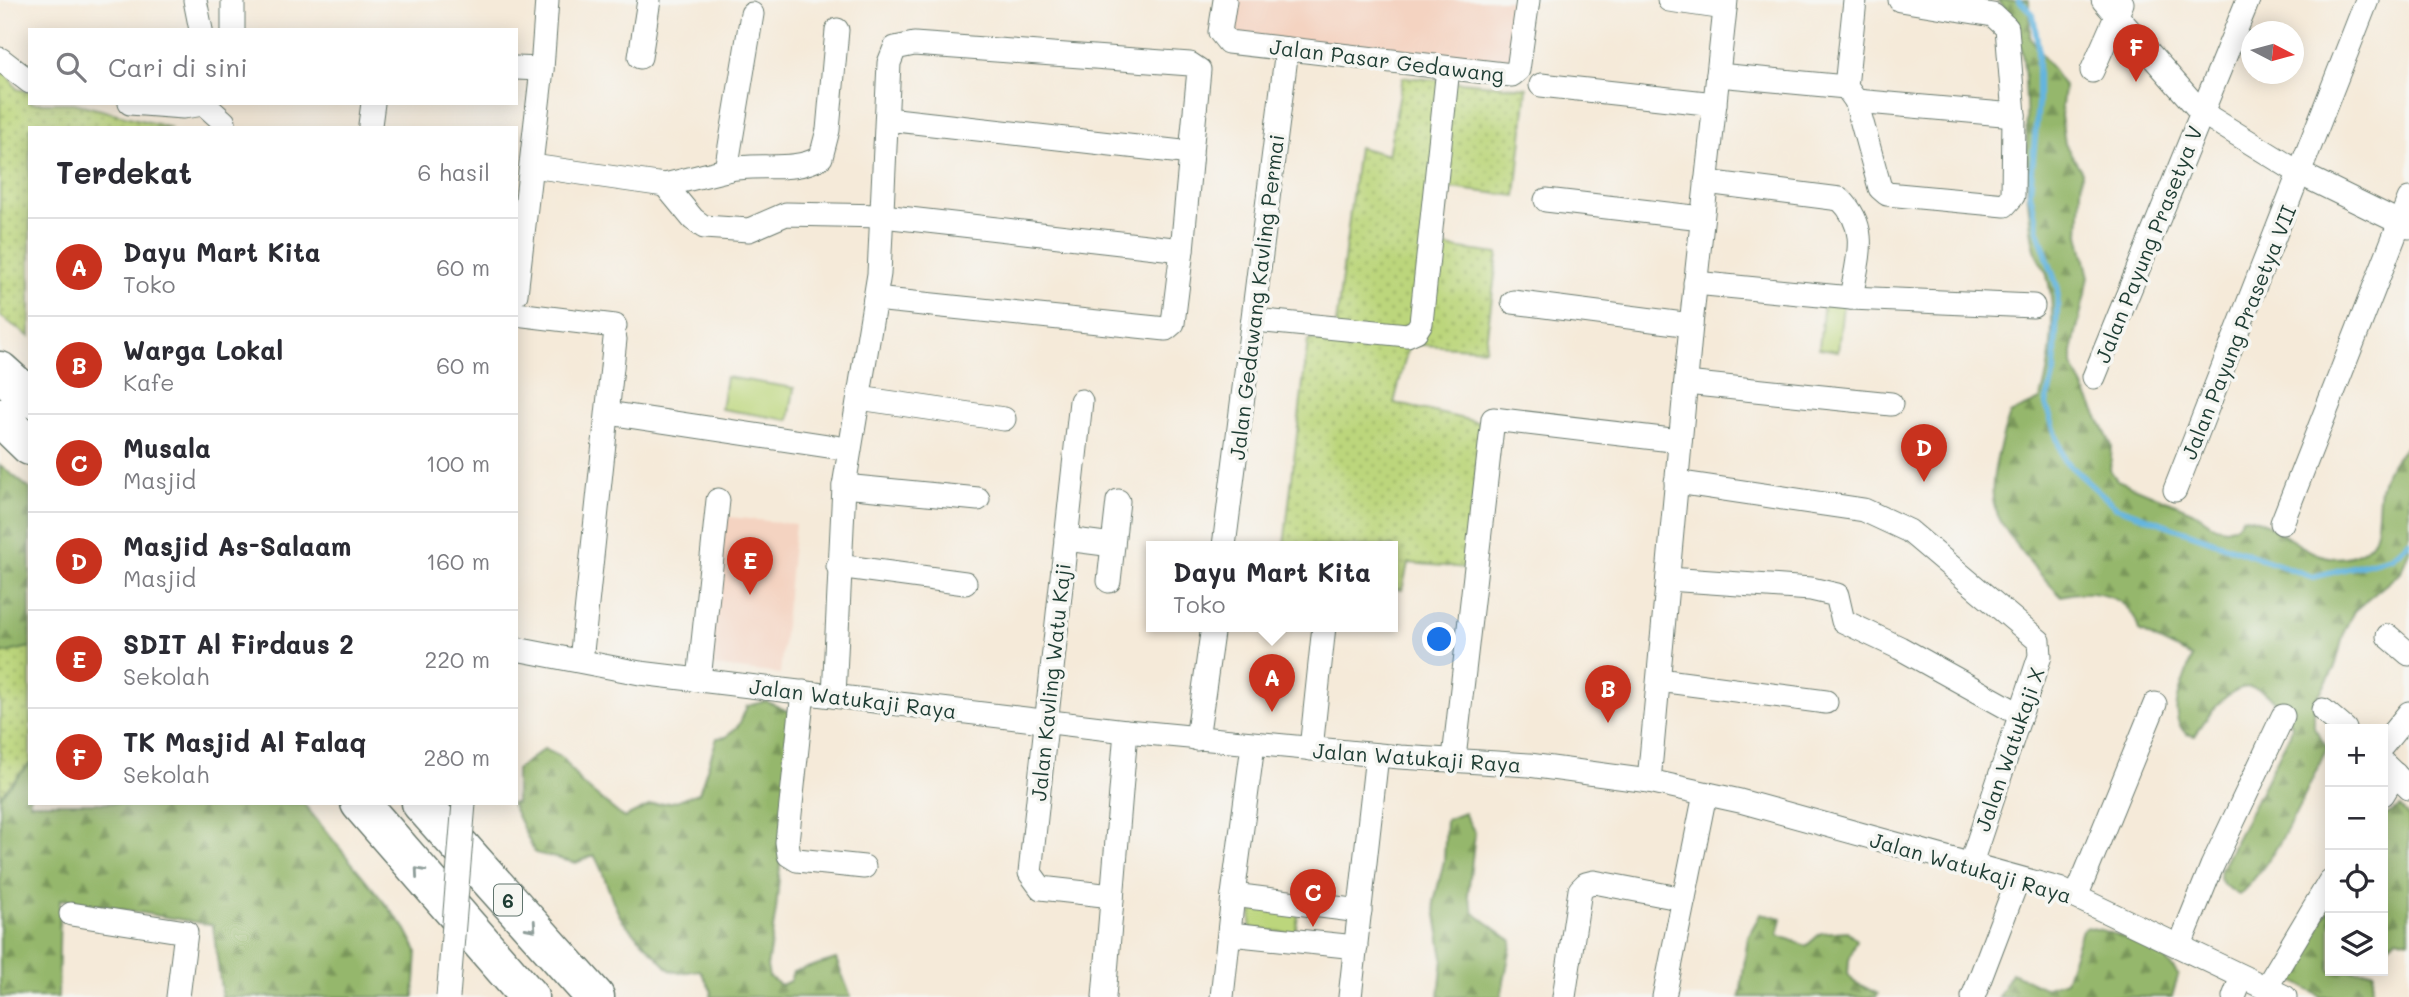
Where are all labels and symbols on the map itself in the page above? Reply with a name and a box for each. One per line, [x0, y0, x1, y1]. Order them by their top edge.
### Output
north arrow [2241, 21, 2304, 84]
pin: F [2113, 24, 2159, 82]
street label: Jalan Pasar Gedawang [1268, 32, 1506, 88]
street label: Jalan Payung Prasetya V [2088, 121, 2208, 367]
street label: Jalan Gedawang Kavling Permai [1223, 133, 1289, 461]
street label: Jalan Payung Prasetya VII [2175, 201, 2301, 463]
pin: D [1901, 424, 1947, 482]
pin: E [727, 537, 773, 595]
street label: Jalan Kavling Watu Kaji [1024, 562, 1076, 802]
your location [1422, 622, 1456, 656]
pin: A [1249, 654, 1295, 712]
street label: Jalan Watukaji X [1968, 663, 2050, 835]
pin: B [1585, 665, 1631, 723]
street label: Jalan Watukaji Raya [748, 672, 958, 724]
street label: Jalan Watukaji Raya [1312, 736, 1522, 778]
street label: Jalan Watukaji Raya [1867, 825, 2075, 909]
one-way arrow [415, 867, 427, 880]
pin: C [1290, 869, 1336, 927]
road number: 6 [494, 885, 522, 916]
one-way arrow [524, 919, 536, 932]

